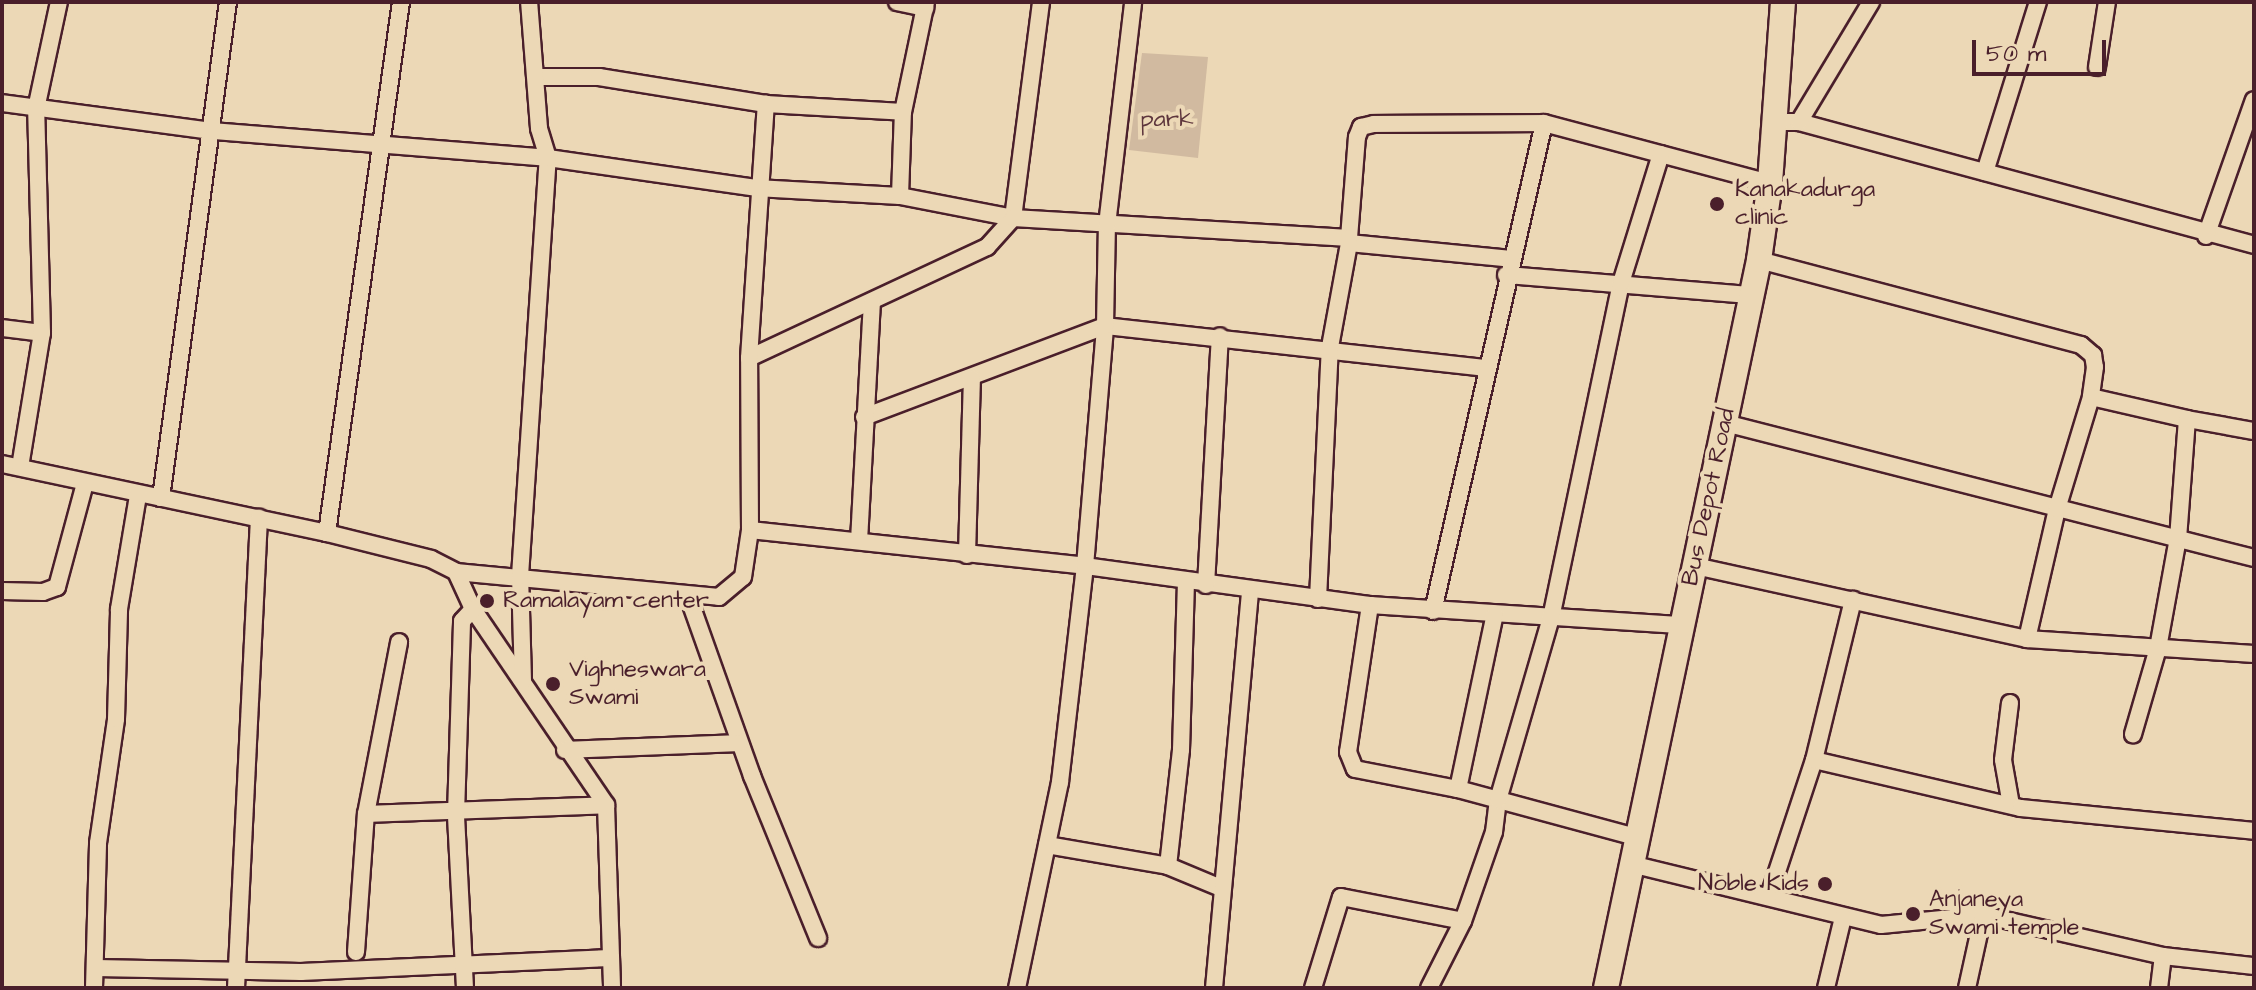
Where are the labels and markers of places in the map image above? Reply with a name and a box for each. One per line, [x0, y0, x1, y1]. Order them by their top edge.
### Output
place label: Kanakadurga clinic [1735, 176, 1875, 232]
marker: Kanakadurga clinic [1706, 193, 1728, 215]
place label: Ramalayam center [503, 587, 709, 615]
marker: Ramalayam center [478, 592, 496, 610]
place label: Vighneswara Swami [569, 656, 706, 712]
marker: Vighneswara Swami [544, 675, 562, 693]
place label: Noble Kids [1698, 870, 1809, 898]
marker: Noble Kids [1816, 875, 1834, 893]
place label: Anjaneya Swami temple [1929, 886, 2079, 942]
marker: Anjaneya Swami temple [1904, 905, 1922, 923]

